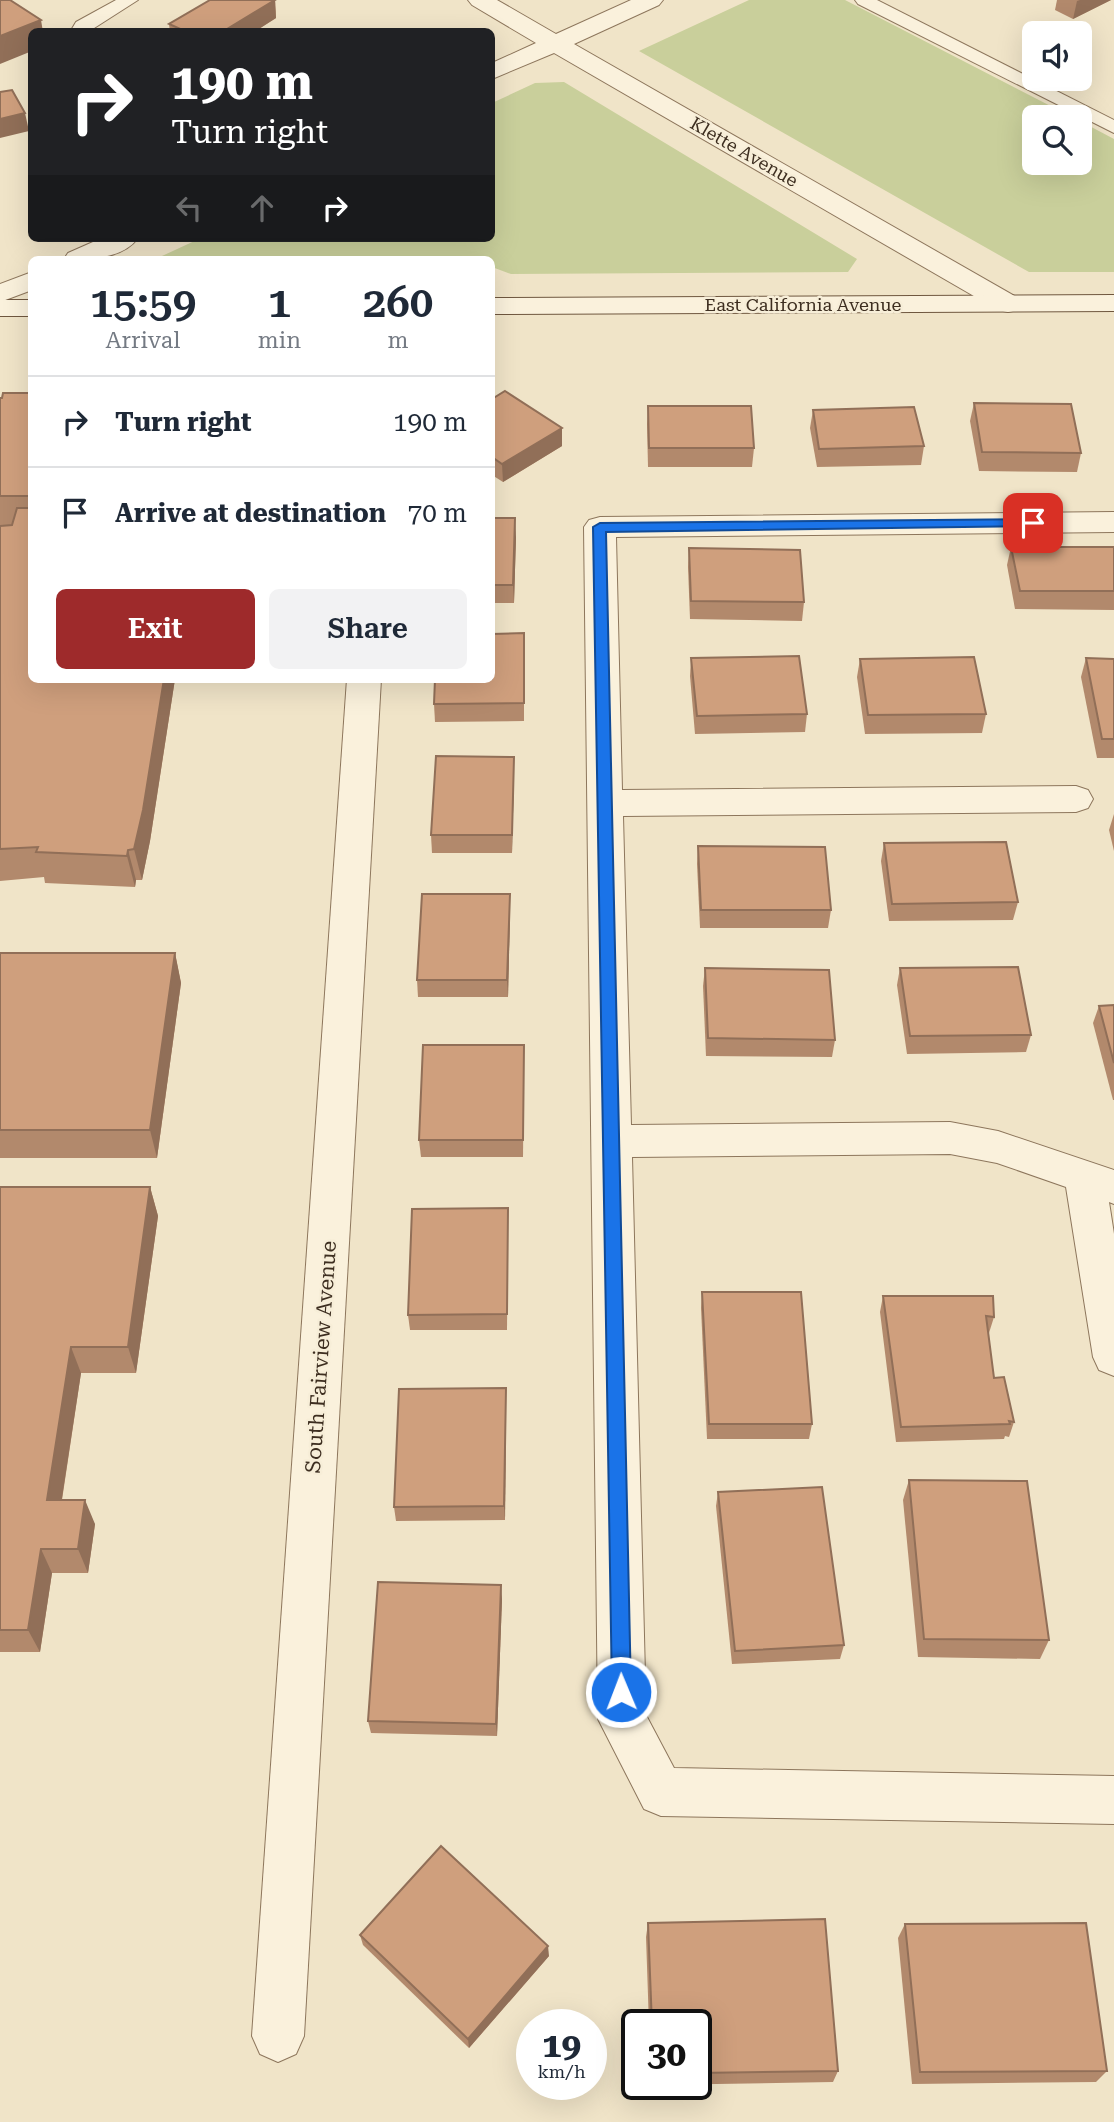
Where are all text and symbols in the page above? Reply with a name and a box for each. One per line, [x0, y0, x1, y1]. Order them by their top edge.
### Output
map controls [1022, 21, 1092, 175]
button: sound [1022, 21, 1092, 91]
text: 190 m [171, 54, 313, 111]
icon: right [56, 56, 147, 147]
button: search [1022, 105, 1092, 175]
street label: Klette Avenue [687, 112, 802, 191]
text: Turn right [171, 113, 328, 151]
icon: left [170, 189, 208, 227]
icon: ahead [243, 189, 281, 227]
icon: right [316, 189, 354, 227]
text: 15:59 [90, 278, 196, 327]
text: 1 [268, 278, 291, 327]
text: 260 [363, 278, 433, 327]
street label: East California Avenue [705, 294, 901, 315]
text: Arrival [106, 327, 180, 354]
text: min [258, 327, 301, 354]
text: m [387, 327, 408, 354]
icon: right [56, 403, 94, 441]
text: Turn right [115, 407, 251, 437]
text: 190 m [393, 407, 467, 437]
pin [1003, 493, 1063, 553]
icon: arrive [56, 494, 94, 532]
text: Arrive at destination [115, 498, 386, 528]
text: 70 m [408, 498, 467, 528]
icon: arrive [1014, 504, 1052, 542]
button: Exit [56, 589, 255, 669]
button: Share [269, 589, 467, 669]
street label: South Fairview Avenue [301, 1240, 341, 1474]
position arrow [584, 1655, 658, 1729]
speed limit sign: 30 [621, 2009, 712, 2100]
text: 19 [542, 2025, 581, 2066]
text: km/h [537, 2061, 586, 2082]

